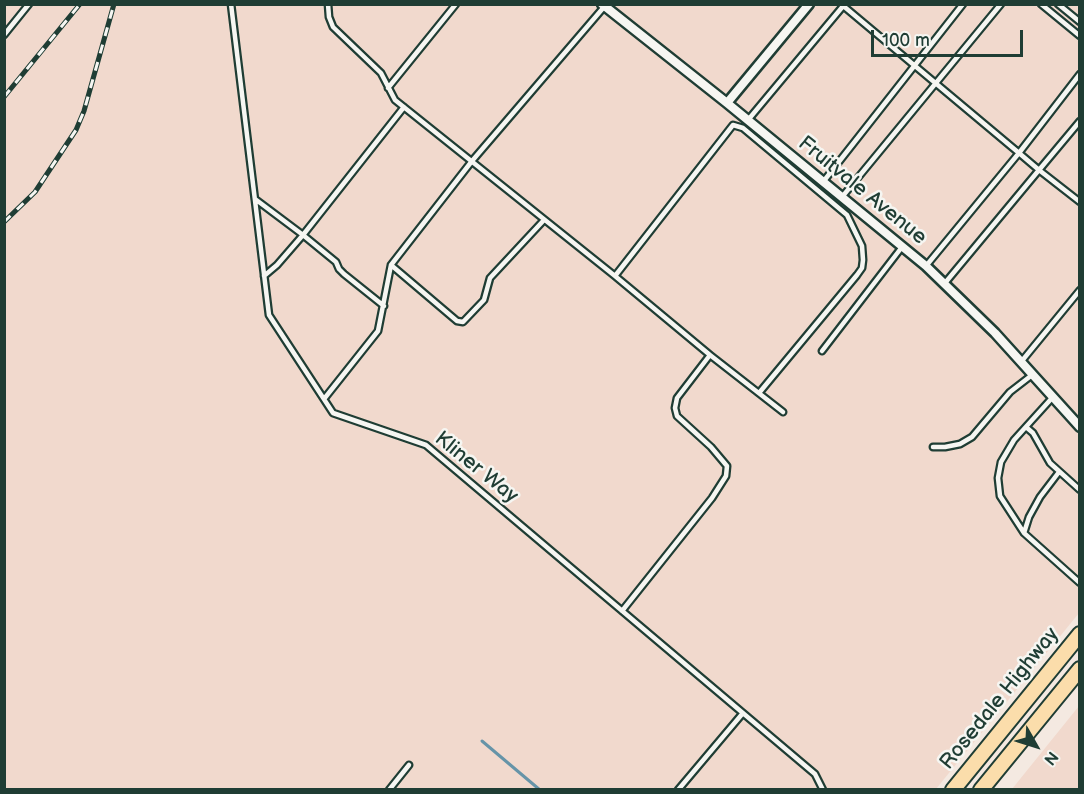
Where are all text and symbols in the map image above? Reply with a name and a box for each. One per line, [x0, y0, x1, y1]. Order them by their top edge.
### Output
scale bar [874, 18, 1026, 56]
text: 100 m [882, 30, 930, 51]
street label: Fruitvale Avenue [793, 131, 931, 251]
street label: Kliner Way [429, 427, 523, 509]
street label: Rosedale Highway [935, 623, 1065, 775]
north arrow [1006, 716, 1066, 776]
text: N [1039, 747, 1062, 768]

